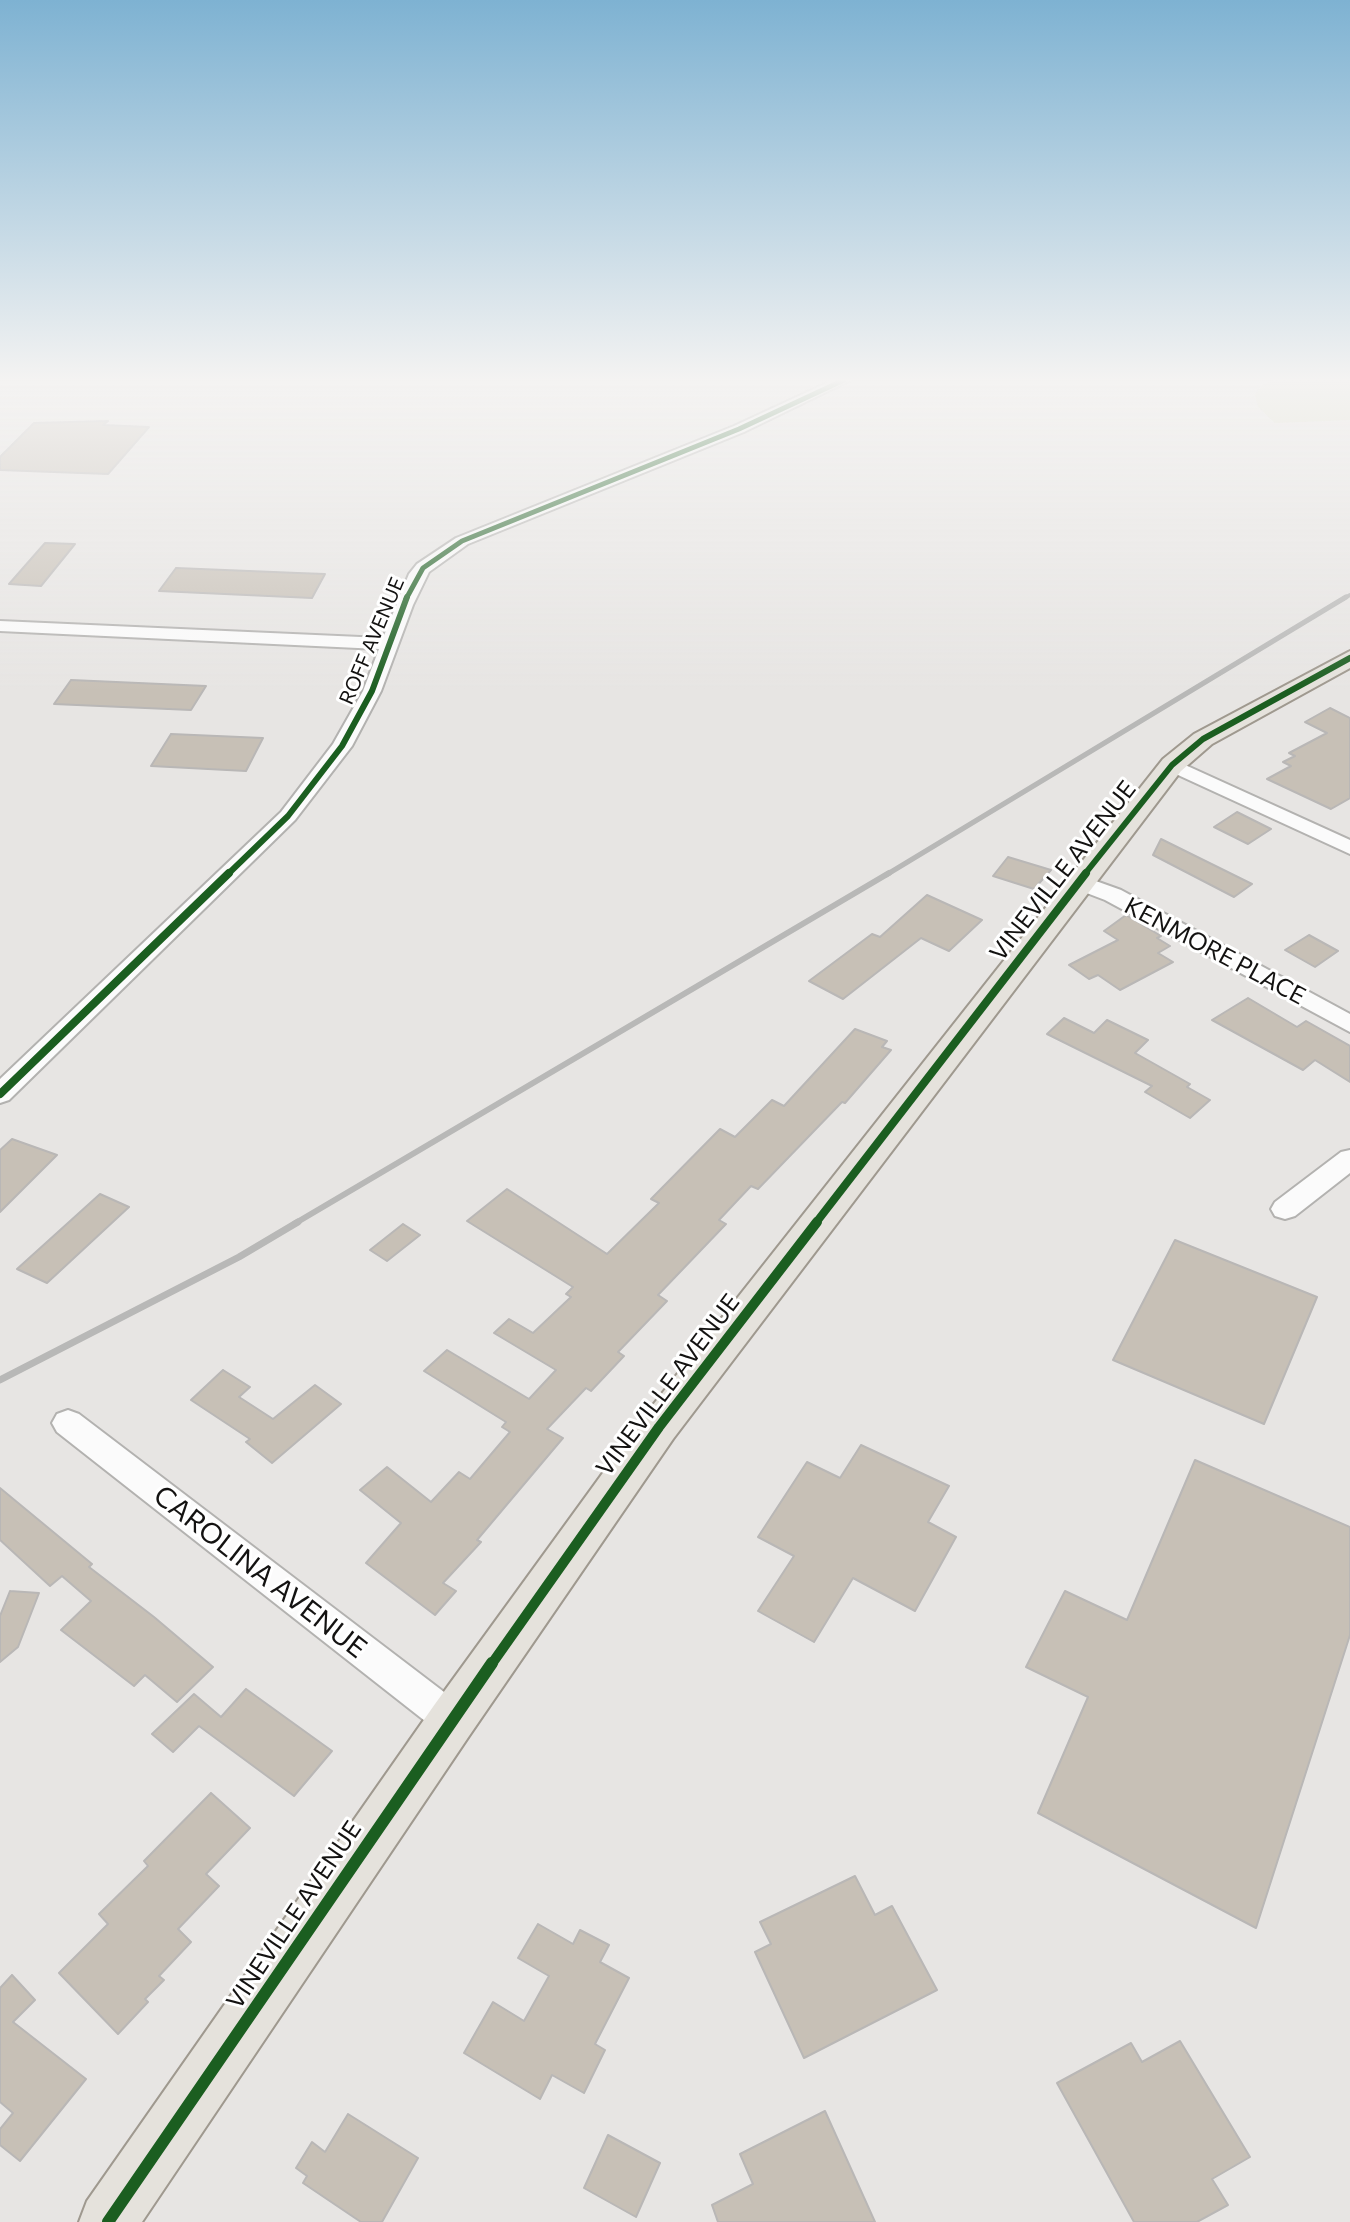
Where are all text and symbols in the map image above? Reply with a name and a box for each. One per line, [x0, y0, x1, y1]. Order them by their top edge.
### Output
street label: ROFF AVENUE [334, 574, 410, 708]
street label: VINEVILLE AVENUE [984, 775, 1142, 967]
street label: KENMORE PLACE [1120, 891, 1310, 1011]
street label: VINEVILLE AVENUE [590, 1288, 746, 1482]
street label: CAROLINA AVENUE [147, 1479, 373, 1665]
street label: VINEVILLE AVENUE [220, 1816, 368, 2014]

